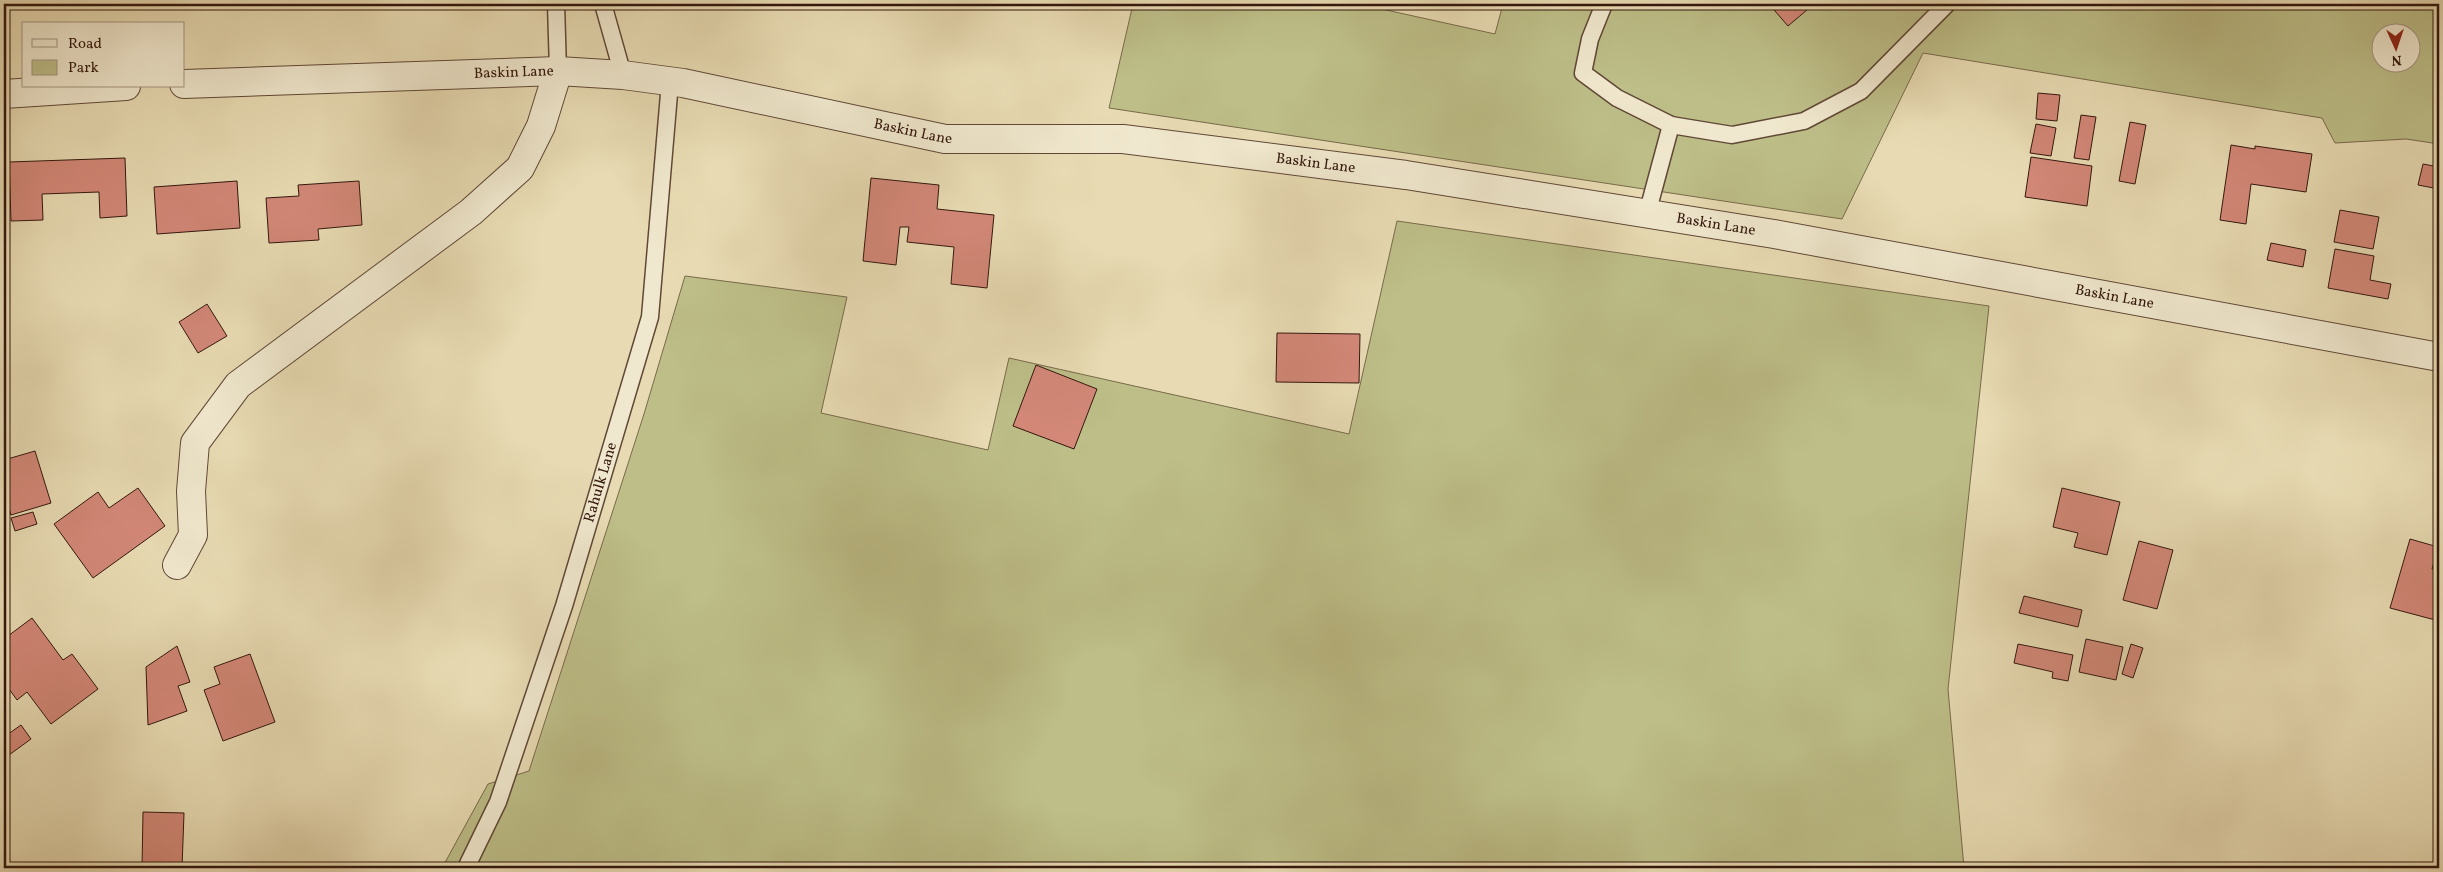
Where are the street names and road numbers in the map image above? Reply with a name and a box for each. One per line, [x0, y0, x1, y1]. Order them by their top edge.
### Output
street label: Baskin Lane [473, 61, 554, 84]
street label: Baskin Lane [872, 114, 952, 150]
street label: Baskin Lane [1275, 148, 1357, 179]
street label: Baskin Lane [1675, 208, 1757, 241]
street label: Baskin Lane [2073, 279, 2156, 315]
street label: Rahulk Lane [579, 440, 623, 525]

